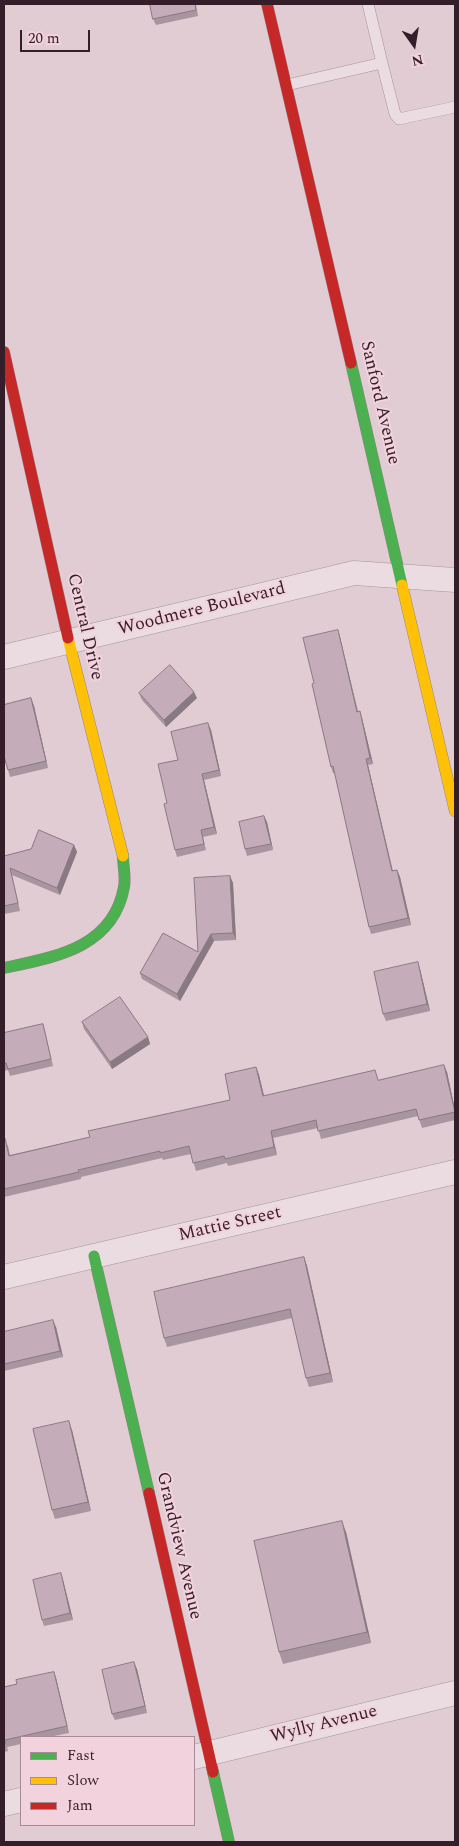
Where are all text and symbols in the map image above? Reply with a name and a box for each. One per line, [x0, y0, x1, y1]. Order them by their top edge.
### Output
scale bar [22, 20, 92, 52]
north arrow [389, 20, 439, 70]
text: 20 m [28, 27, 60, 50]
text: N [410, 49, 425, 72]
street label: Sanford Avenue [354, 339, 404, 467]
street label: Central Drive [61, 572, 107, 682]
street label: Woodmere Boulevard [116, 579, 288, 641]
street label: Mattie Street [176, 1203, 284, 1247]
street label: Grandview Avenue [150, 1470, 206, 1622]
street label: Wylly Avenue [268, 1701, 380, 1749]
legend [20, 1736, 195, 1826]
text: Fast [67, 1744, 95, 1767]
text: Slow [67, 1769, 99, 1792]
text: Jam [67, 1794, 93, 1817]

